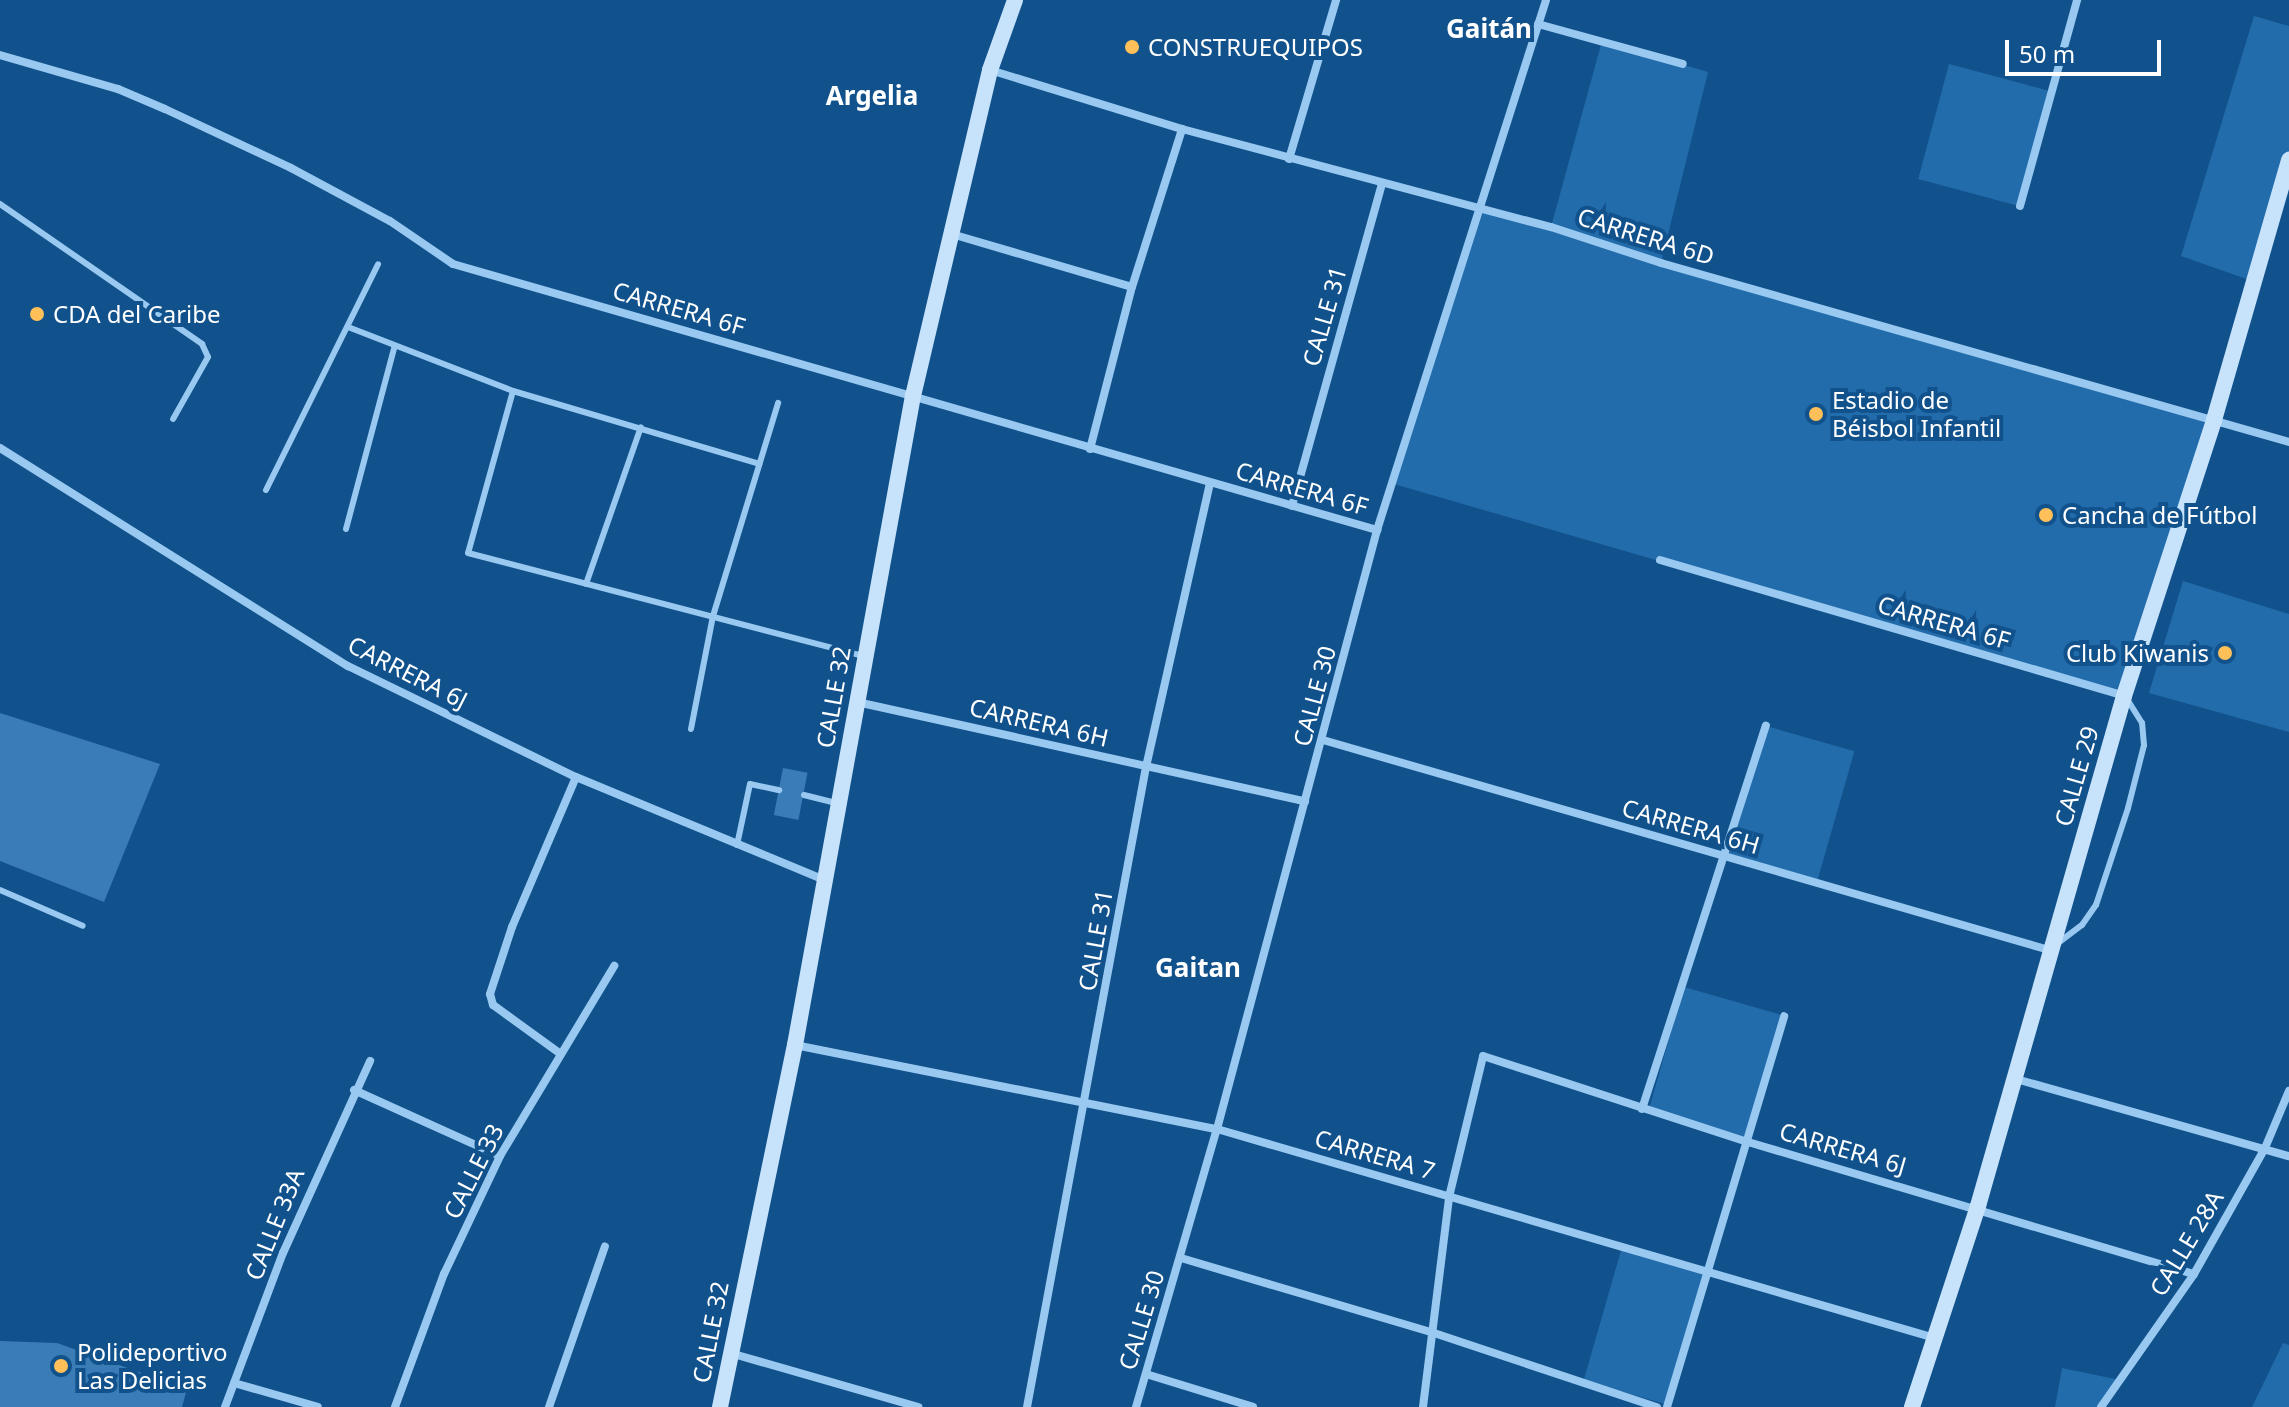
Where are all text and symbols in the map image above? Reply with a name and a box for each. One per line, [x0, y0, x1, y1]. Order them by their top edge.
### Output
district label: Gaitán [1446, 13, 1532, 45]
scale bar [2009, 24, 2165, 74]
place label: CONSTRUEQUIPOS [1148, 33, 1363, 61]
text: 50 m [2019, 37, 2075, 70]
marker: CONSTRUEQUIPOS [1123, 38, 1141, 56]
district label: Argelia [826, 80, 918, 112]
street label: CARRERA 6D [1574, 202, 1718, 270]
street label: CALLE 31 [1296, 263, 1352, 369]
street label: CARRERA 6F [609, 275, 749, 341]
place label: CDA del Caribe [53, 300, 221, 328]
marker: CDA del Caribe [28, 305, 46, 323]
place label: Estadio de Béisbol Infantil [1832, 386, 2001, 442]
marker: Estadio de Béisbol Infantil [1807, 405, 1825, 423]
street label: CARRERA 6F [1232, 455, 1372, 521]
place label: Cancha de Fútbol [2062, 501, 2257, 529]
marker: Cancha de Fútbol [2037, 506, 2055, 524]
street label: CARRERA 6F [1874, 589, 2014, 655]
street label: CARRERA 6J [343, 630, 473, 714]
place label: Club Kiwanis [2066, 639, 2209, 667]
street label: CALLE 30 [1287, 643, 1341, 749]
street label: CALLE 32 [810, 644, 856, 750]
marker: Club Kiwanis [2216, 644, 2234, 662]
street label: CARRERA 6H [967, 692, 1111, 752]
street label: CALLE 29 [2048, 723, 2104, 829]
street label: CARRERA 6H [1619, 793, 1763, 859]
street label: CALLE 31 [1072, 887, 1118, 993]
district label: Gaitan [1155, 952, 1241, 984]
street label: CARRERA 6J [1776, 1116, 1910, 1180]
street label: CALLE 33 [437, 1119, 509, 1223]
street label: CARRERA 7 [1311, 1123, 1439, 1185]
street label: CALLE 33A [239, 1164, 309, 1284]
street label: CALLE 28A [2143, 1185, 2229, 1301]
street label: CALLE 30 [1112, 1267, 1170, 1373]
street label: CALLE 32 [686, 1279, 734, 1385]
place label: Polideportivo Las Delicias [77, 1338, 227, 1394]
marker: Polideportivo Las Delicias [52, 1357, 70, 1375]

